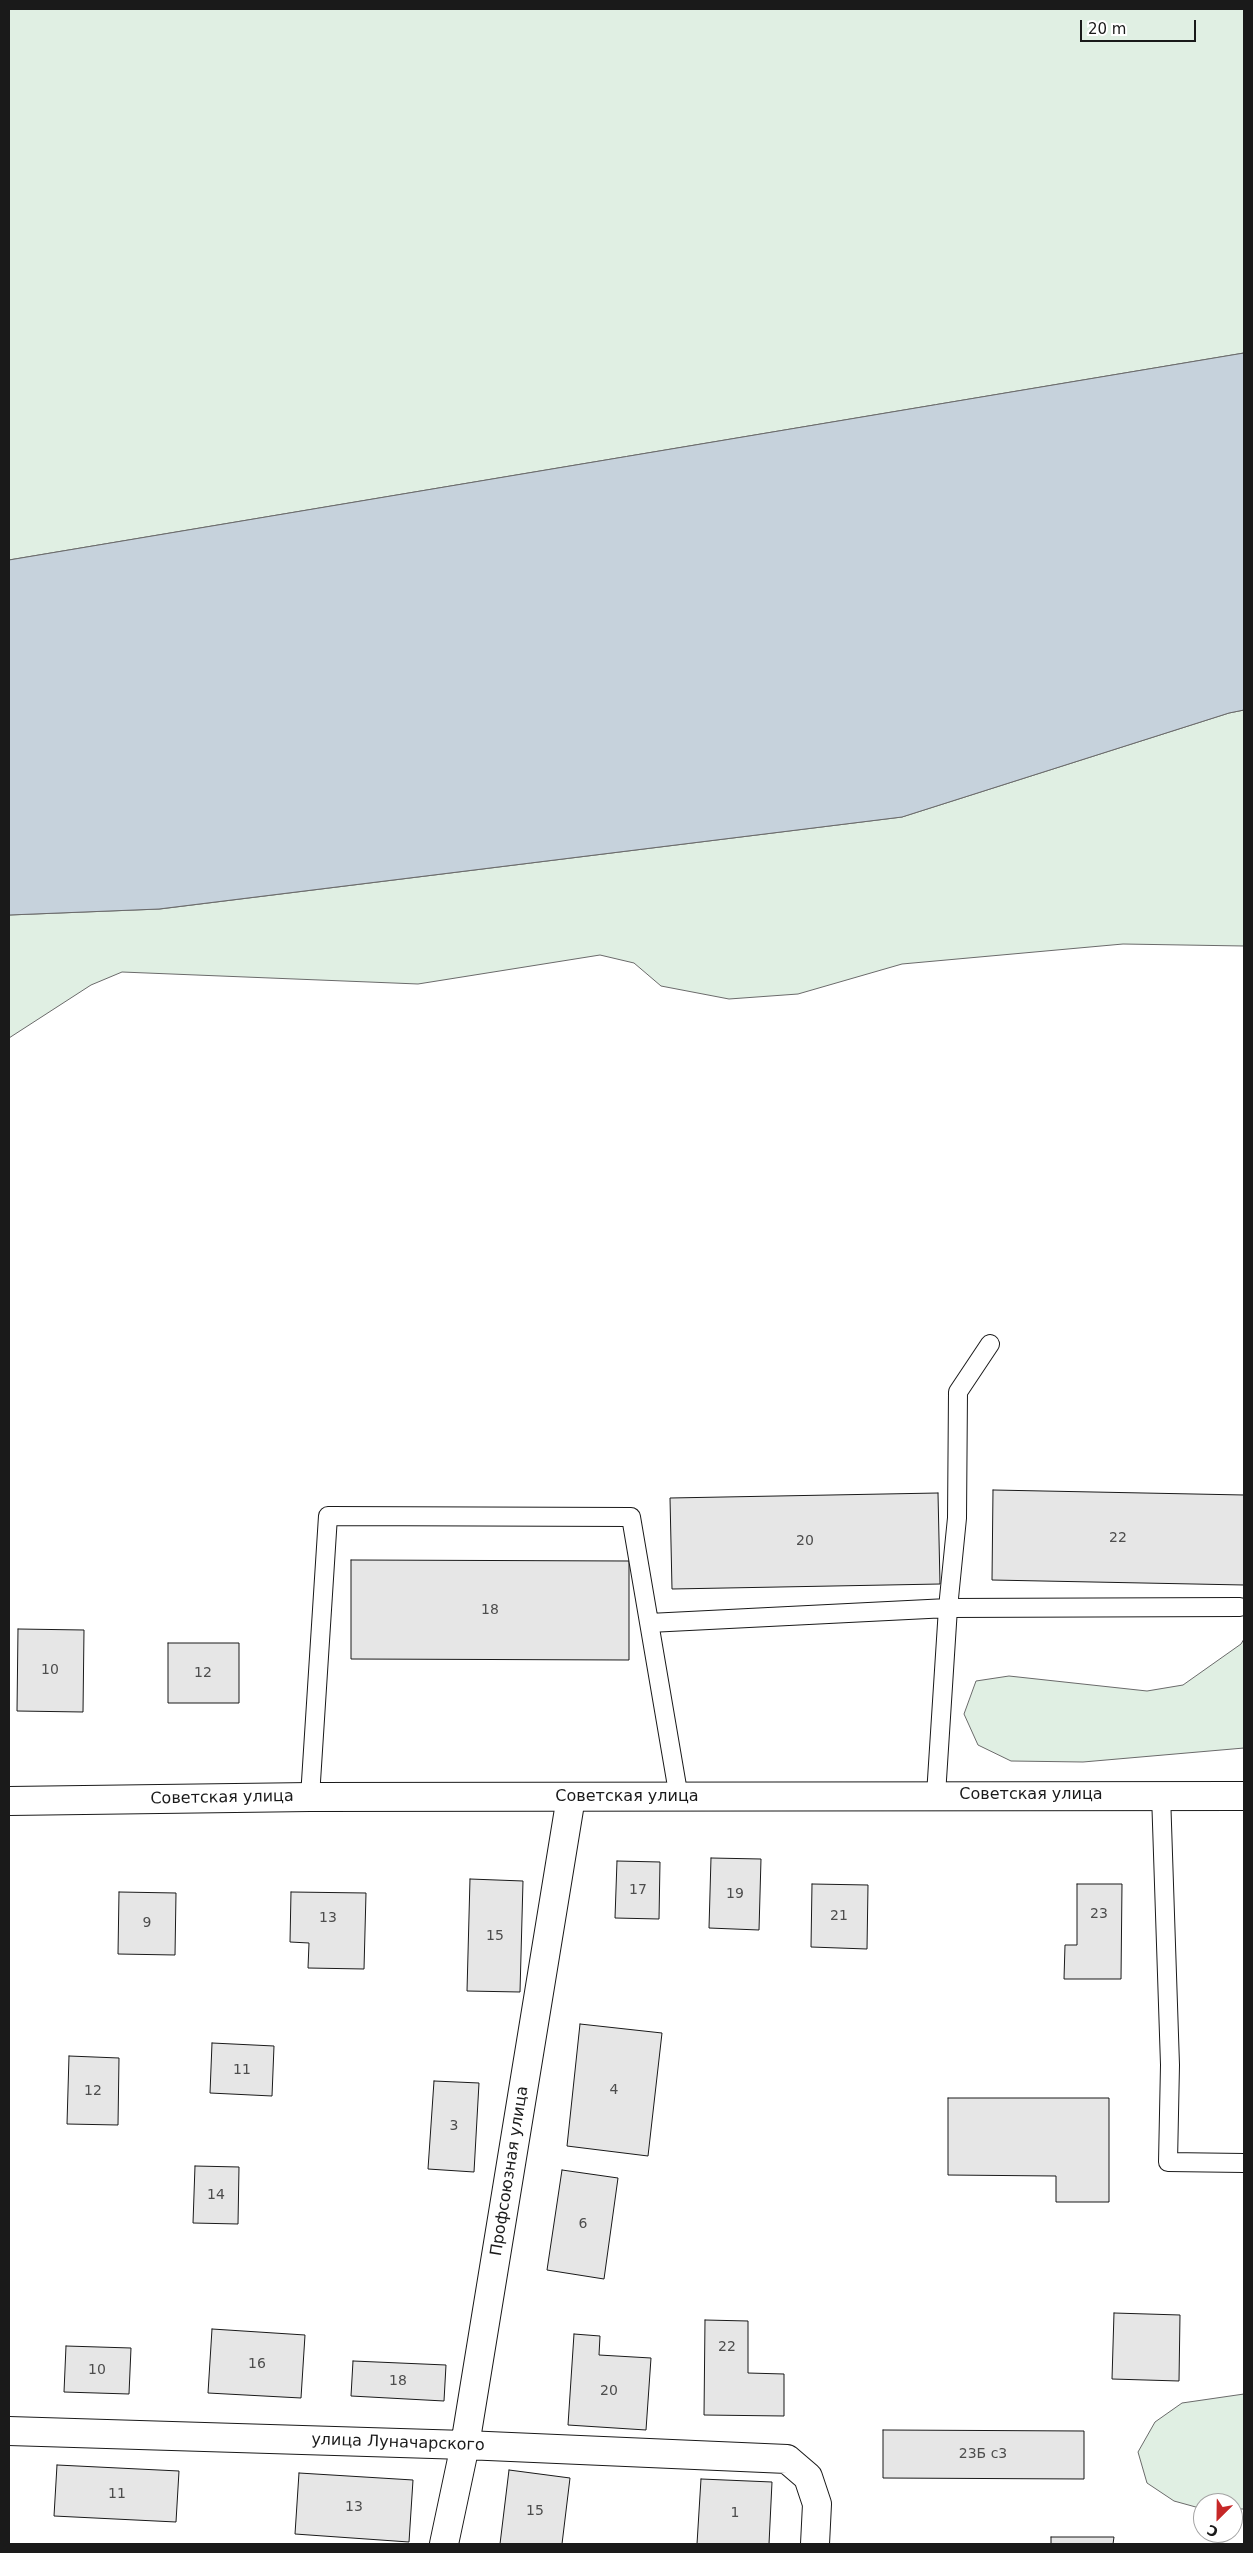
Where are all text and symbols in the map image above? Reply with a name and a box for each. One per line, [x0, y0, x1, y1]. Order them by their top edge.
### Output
scale bar [1083, 10, 1199, 42]
text: 20 m [1088, 20, 1126, 38]
house number: 22 [1109, 1530, 1127, 1546]
house number: 20 [796, 1533, 814, 1549]
house number: 18 [481, 1602, 499, 1618]
house number: 10 [41, 1662, 59, 1678]
house number: 12 [194, 1665, 212, 1681]
street label: Советская улица [959, 1785, 1103, 1805]
street label: Советская улица [150, 1787, 294, 1809]
street label: Советская улица [555, 1787, 699, 1807]
house number: 17 [629, 1882, 647, 1898]
house number: 19 [726, 1886, 744, 1902]
house number: 23 [1090, 1906, 1108, 1922]
house number: 21 [830, 1908, 848, 1924]
house number: 13 [319, 1910, 337, 1926]
house number: 9 [143, 1915, 151, 1931]
house number: 15 [486, 1928, 504, 1944]
house number: 11 [233, 2062, 251, 2078]
house number: 4 [610, 2082, 618, 2098]
house number: 12 [84, 2083, 102, 2099]
street label: Профсоюзная улица [487, 2085, 533, 2257]
house number: 3 [450, 2118, 458, 2134]
house number: 14 [207, 2187, 225, 2203]
house number: 6 [579, 2216, 587, 2232]
house number: 22 [718, 2339, 736, 2355]
house number: 16 [248, 2356, 266, 2372]
house number: 10 [88, 2362, 106, 2378]
house number: 18 [389, 2373, 407, 2389]
house number: 20 [600, 2383, 618, 2399]
street label: улица Луначарского [311, 2430, 485, 2456]
house number: 23Б с3 [959, 2446, 1007, 2462]
house number: 11 [108, 2486, 126, 2502]
north arrow [1193, 2493, 1243, 2543]
house number: 13 [345, 2499, 363, 2515]
house number: 15 [526, 2503, 544, 2519]
house number: 1 [731, 2505, 739, 2521]
text: С [1205, 2522, 1220, 2540]

